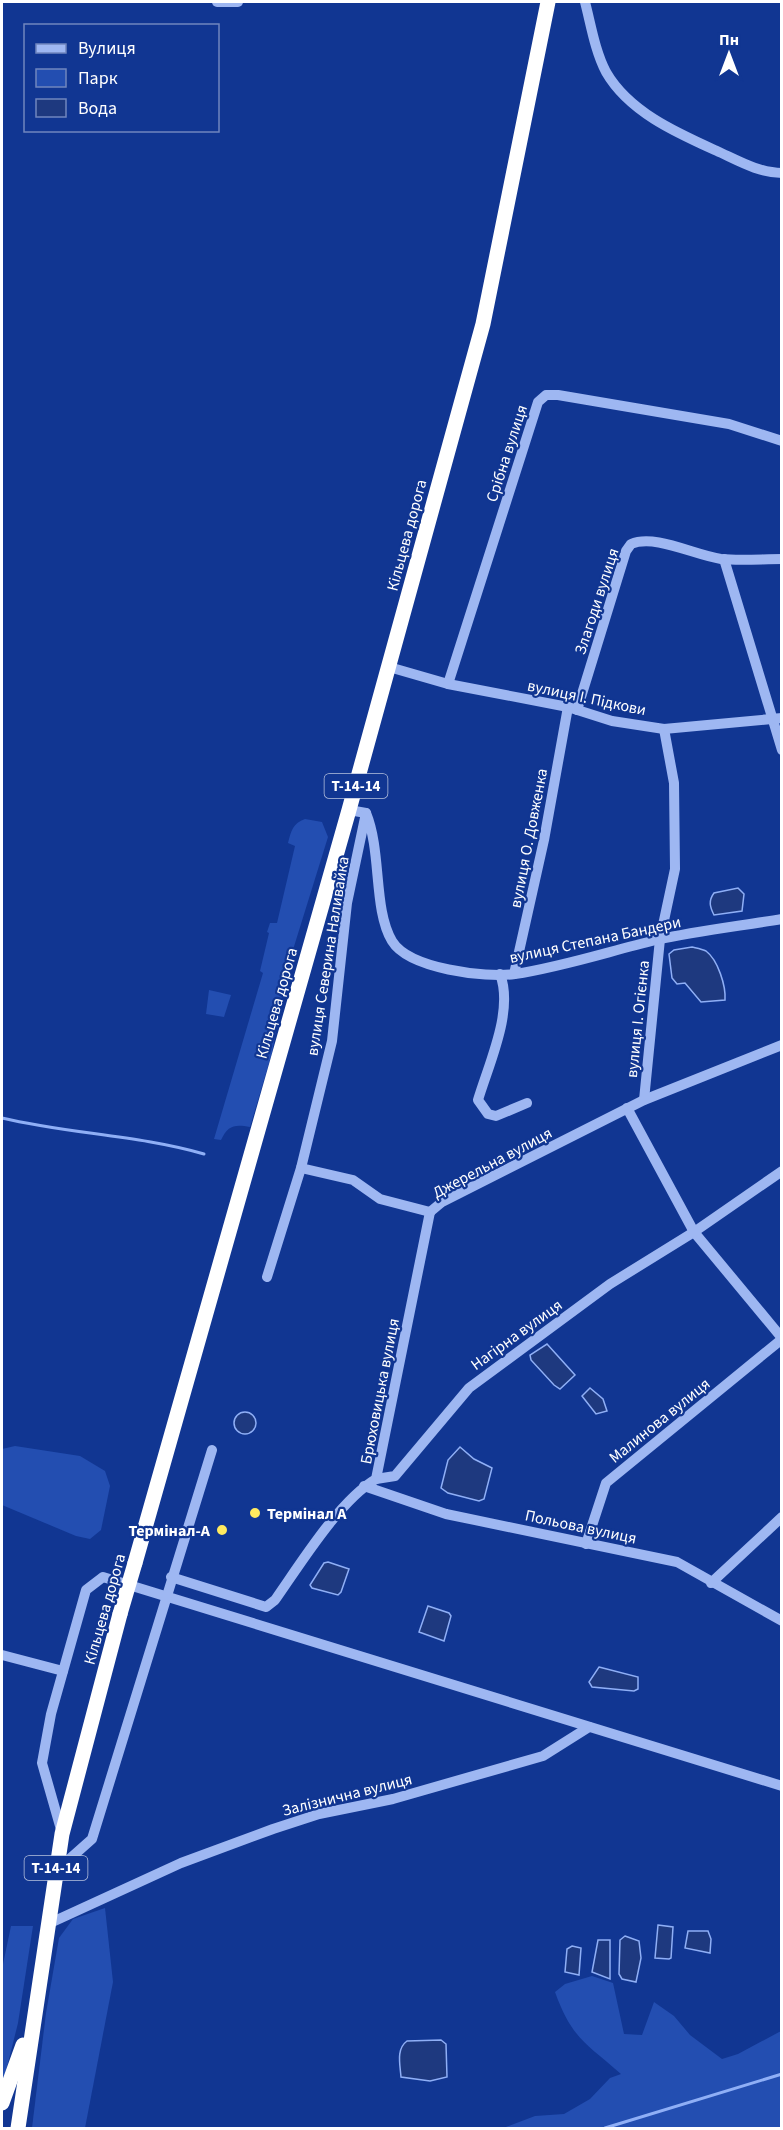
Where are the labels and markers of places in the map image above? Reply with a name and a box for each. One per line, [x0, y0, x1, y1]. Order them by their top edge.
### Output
place label: Термінал А [267, 1503, 347, 1525]
marker: Термінал А [248, 1506, 262, 1520]
place label: Термінал-А [128, 1520, 211, 1542]
marker: Термінал-А [215, 1523, 229, 1537]

